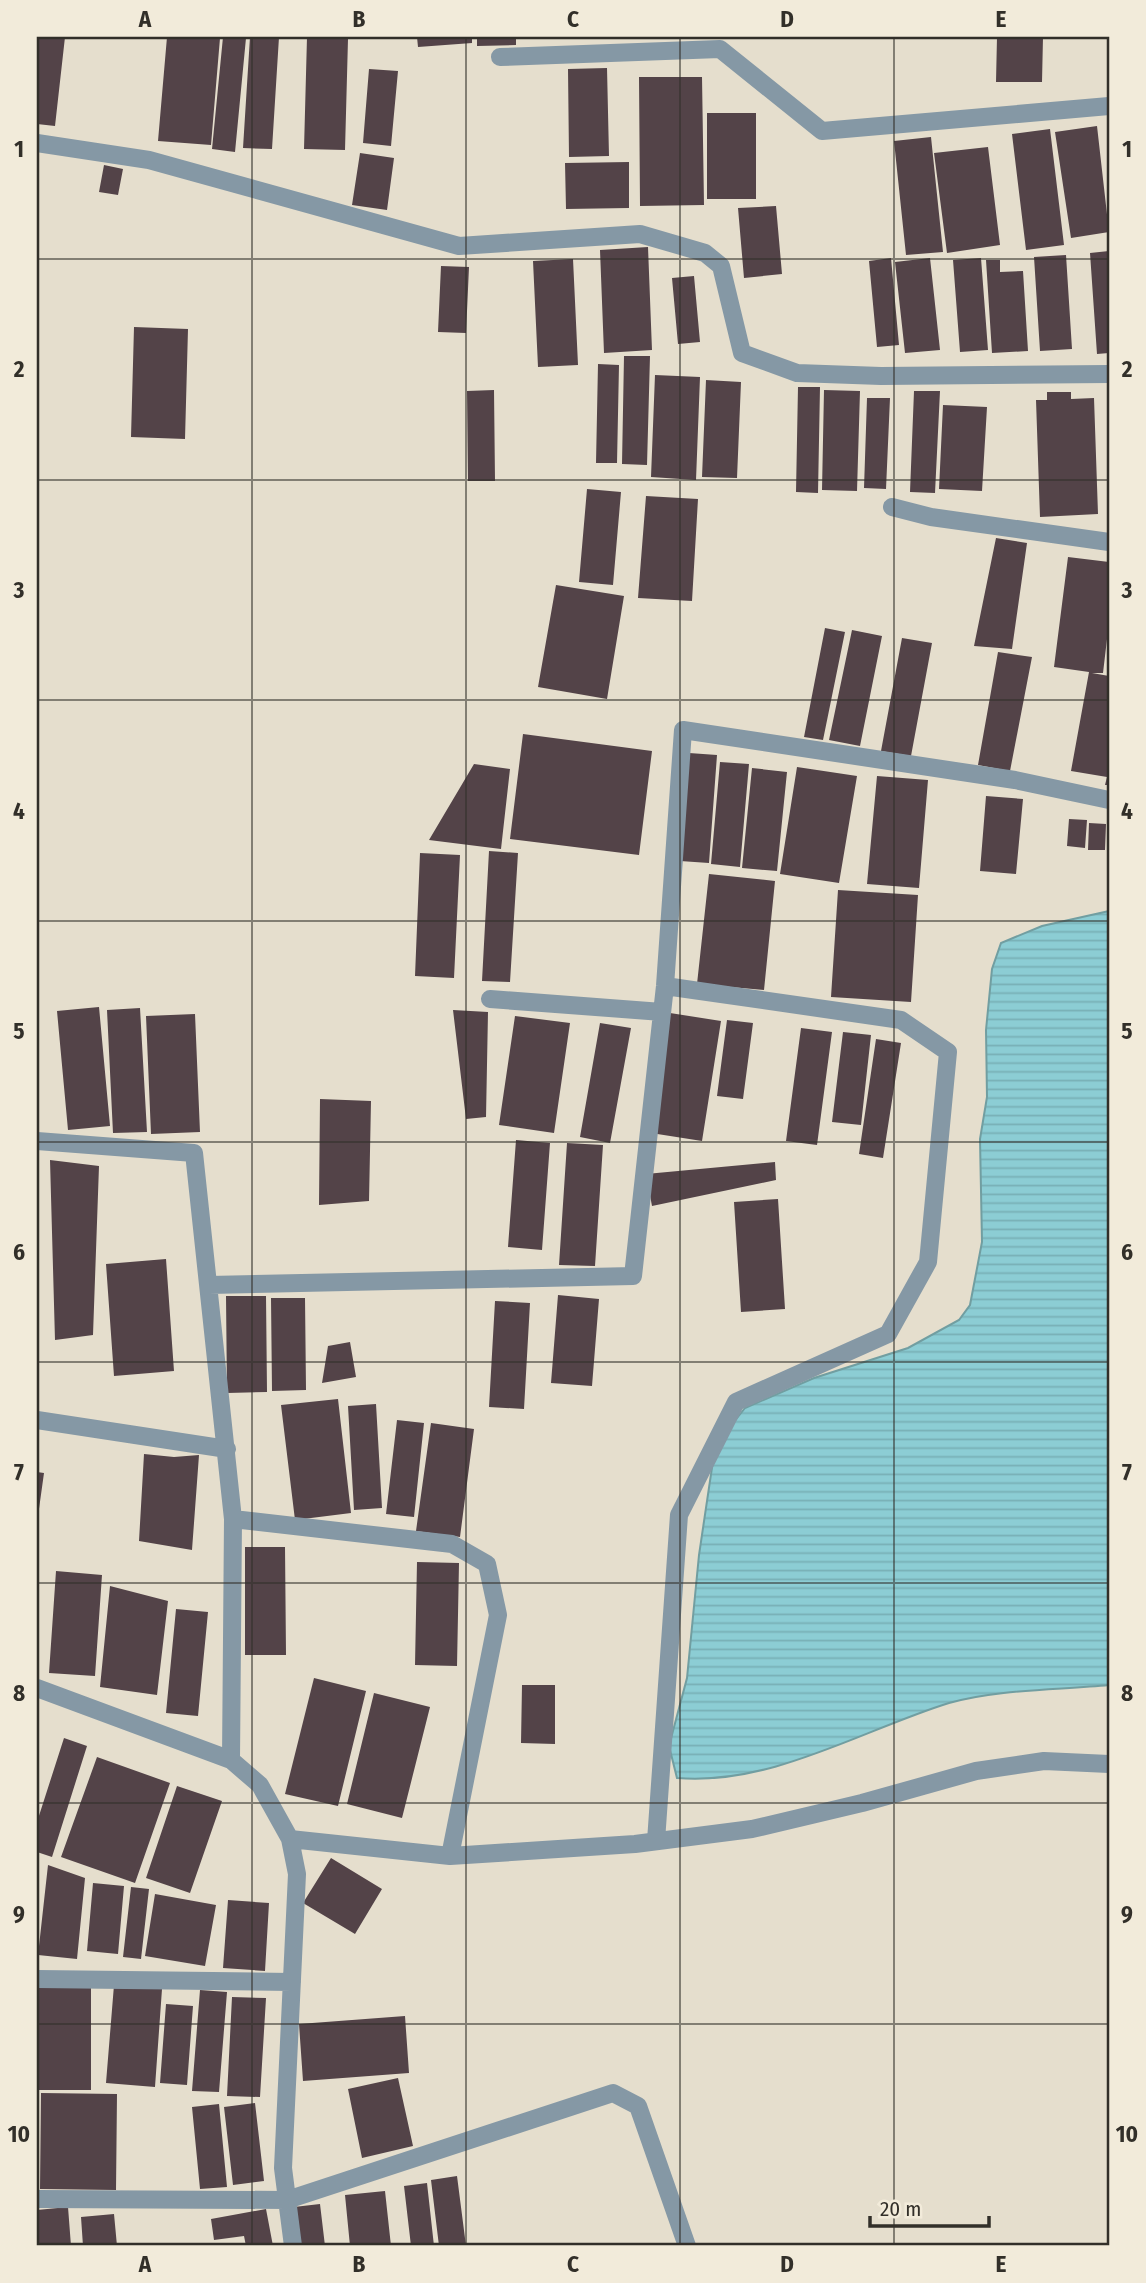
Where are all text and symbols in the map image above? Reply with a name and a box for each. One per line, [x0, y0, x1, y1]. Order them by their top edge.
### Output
text: A [138, 5, 152, 33]
text: B [353, 5, 366, 33]
text: C [567, 5, 579, 33]
text: D [780, 5, 794, 33]
text: E [996, 5, 1007, 33]
text: 1 [14, 135, 24, 163]
text: 1 [1122, 135, 1132, 163]
text: 2 [13, 355, 25, 383]
text: 2 [1121, 355, 1133, 383]
text: 3 [13, 576, 25, 604]
text: 3 [1121, 576, 1133, 604]
text: 4 [13, 797, 25, 825]
text: 4 [1121, 797, 1133, 825]
text: 5 [13, 1017, 25, 1045]
text: 5 [1121, 1017, 1133, 1045]
text: 6 [13, 1238, 25, 1266]
text: 6 [1121, 1238, 1133, 1266]
text: 7 [14, 1458, 24, 1486]
text: 7 [1122, 1458, 1132, 1486]
text: 8 [13, 1679, 25, 1707]
text: 8 [1121, 1679, 1133, 1707]
text: 9 [13, 1900, 25, 1928]
text: 9 [1121, 1900, 1133, 1928]
text: 10 [8, 2120, 30, 2148]
text: 10 [1116, 2120, 1138, 2148]
scale bar [870, 2185, 988, 2229]
text: 20 m [880, 2196, 921, 2222]
text: A [138, 2250, 152, 2278]
text: B [353, 2250, 366, 2278]
text: C [567, 2250, 579, 2278]
text: D [780, 2250, 794, 2278]
text: E [996, 2250, 1007, 2278]

